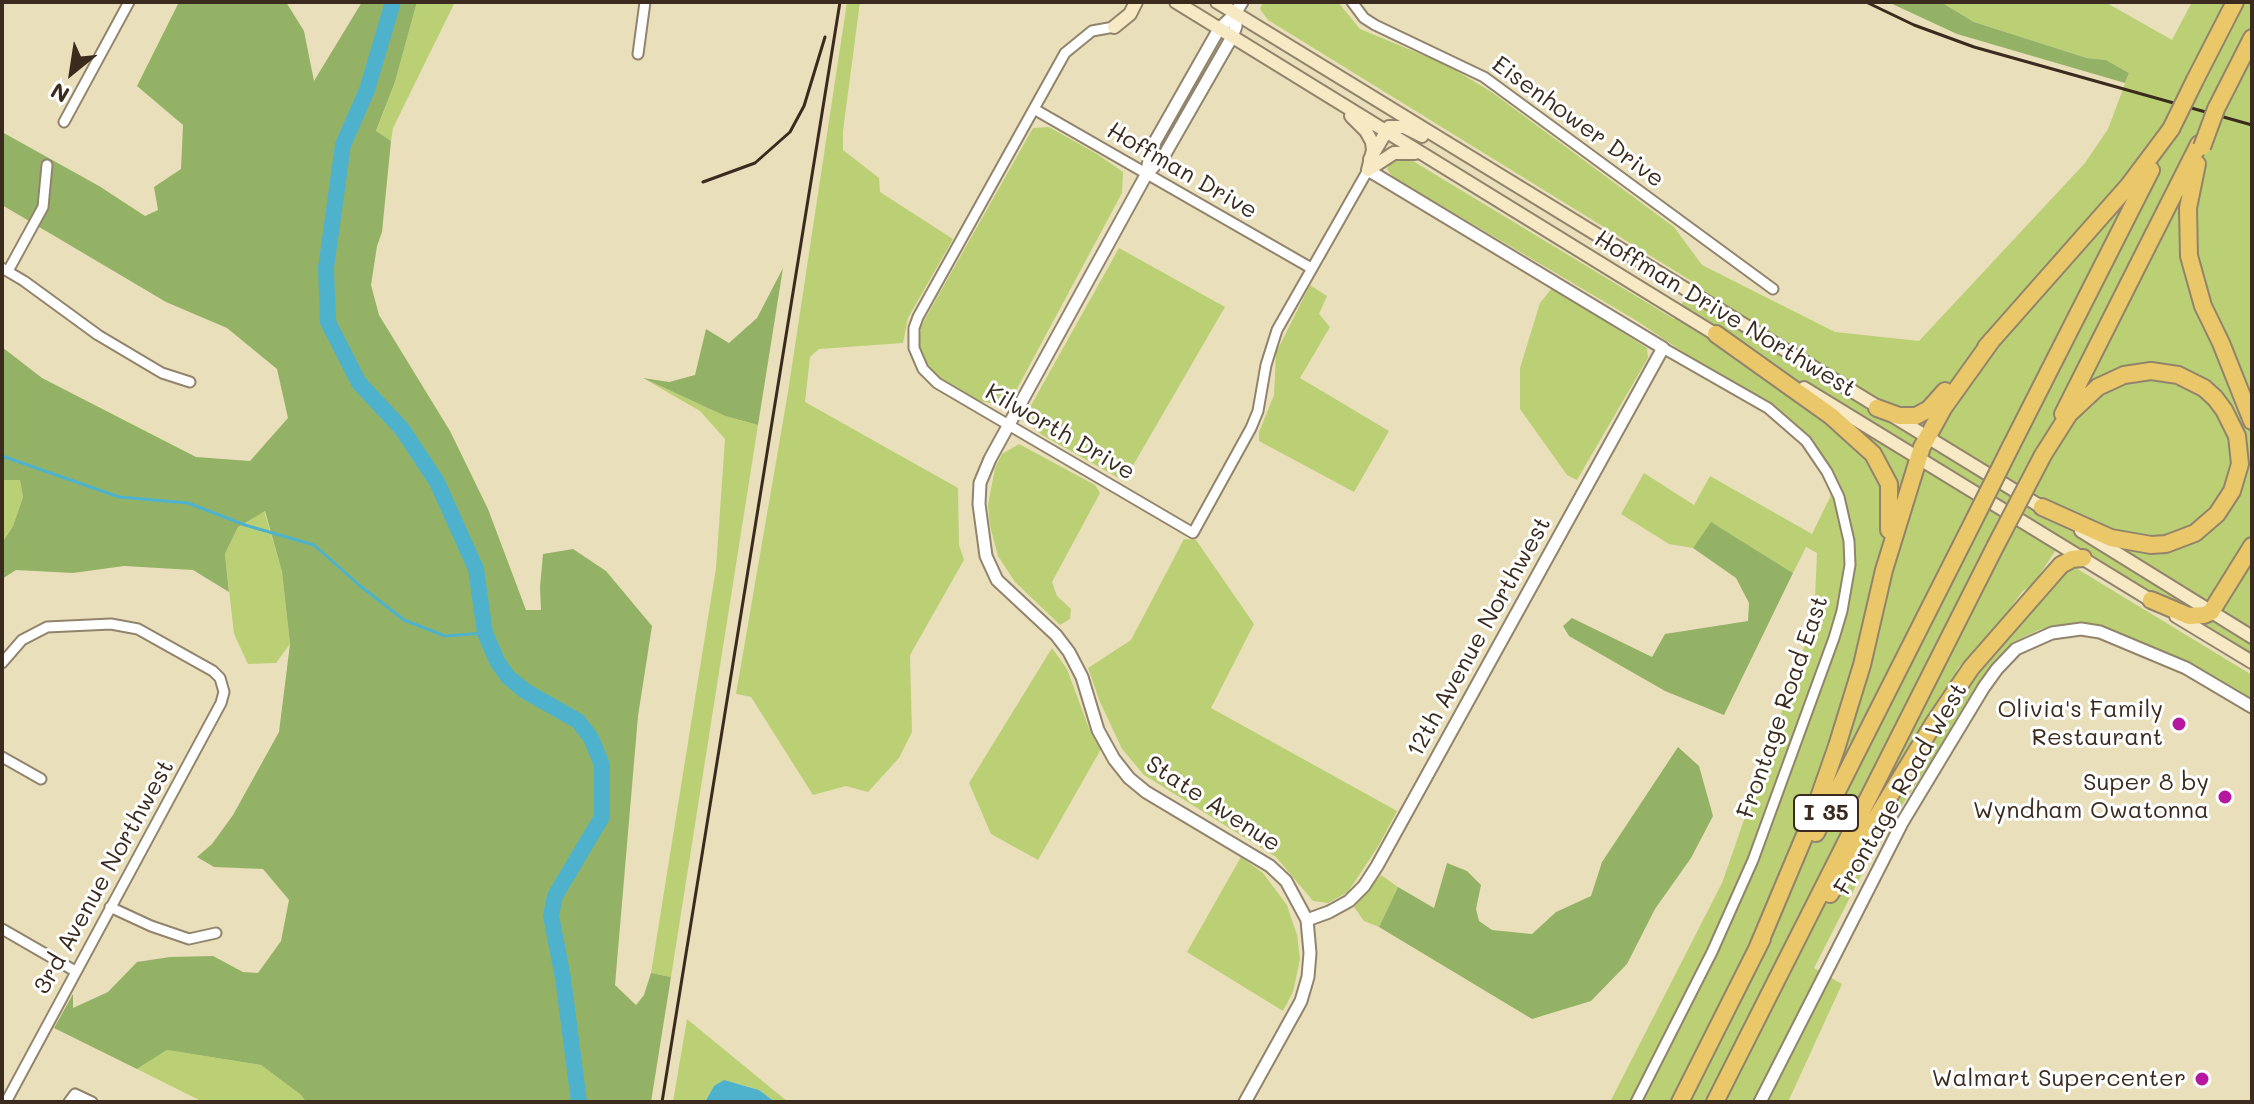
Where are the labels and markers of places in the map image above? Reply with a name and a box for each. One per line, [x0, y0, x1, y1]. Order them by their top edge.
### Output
place label: Olivia's Family Restaurant [1998, 696, 2163, 752]
marker: Olivia's Family Restaurant [2170, 715, 2188, 733]
place label: Super 8 by Wyndham Owatonna [1973, 769, 2209, 825]
marker: Super 8 by Wyndham Owatonna [2216, 788, 2234, 806]
place label: Walmart Supercenter [1932, 1065, 2186, 1093]
marker: Walmart Supercenter [2193, 1070, 2211, 1088]

